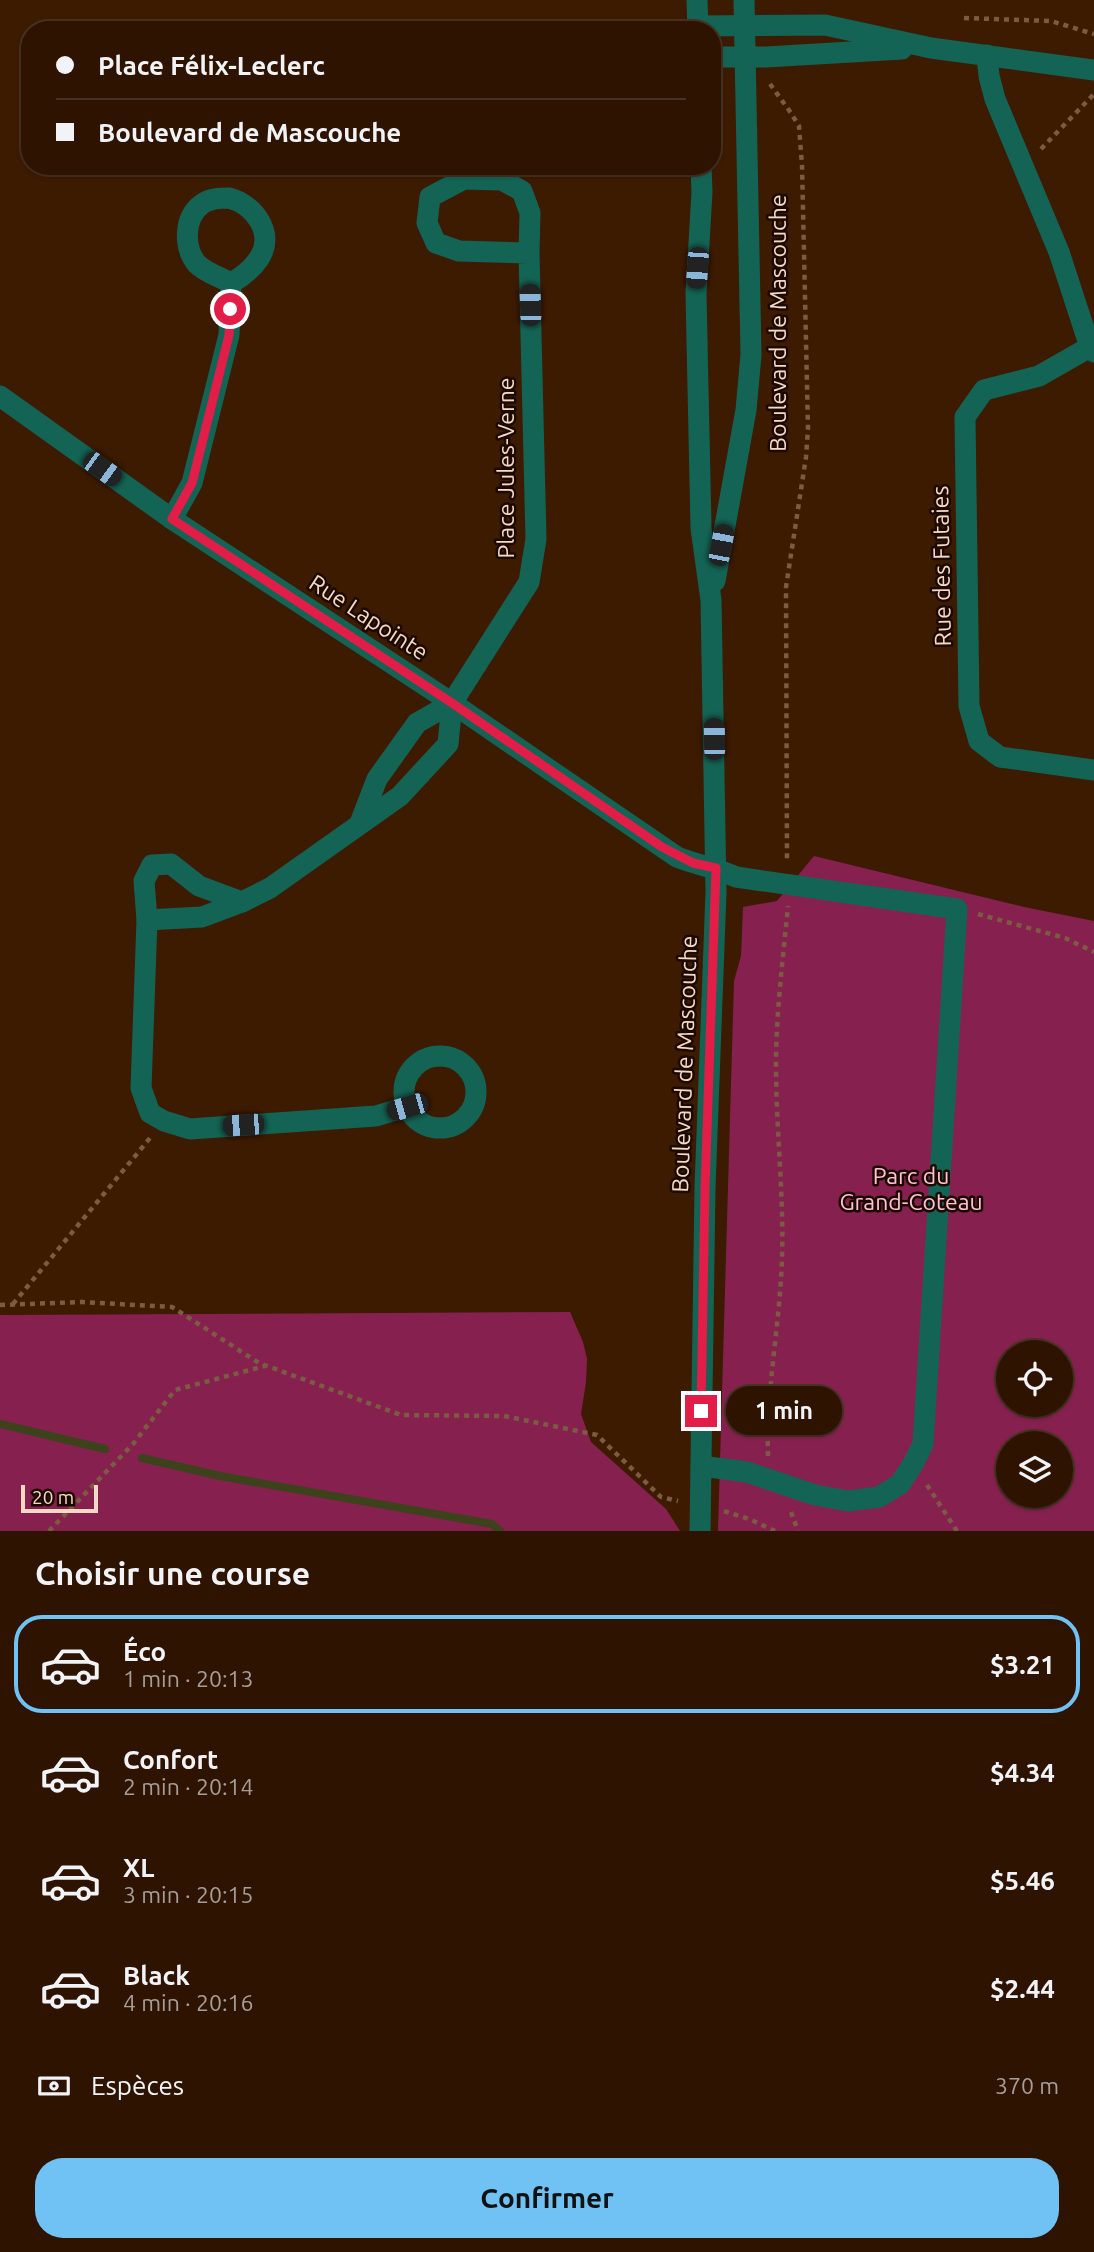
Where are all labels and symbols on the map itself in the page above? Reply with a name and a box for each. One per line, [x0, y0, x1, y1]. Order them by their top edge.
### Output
street label: Boulevard de Mascouche [765, 194, 790, 452]
car [686, 246, 709, 290]
car [519, 284, 542, 326]
route start [214, 293, 246, 325]
street label: Place Jules-Verne [493, 378, 518, 559]
car [79, 448, 126, 490]
street label: Rue des Futaies [927, 485, 955, 647]
car [707, 522, 736, 568]
street label: Rue Lapointe [305, 569, 433, 665]
car [704, 718, 725, 760]
street label: Boulevard de Mascouche [667, 935, 701, 1193]
car [384, 1091, 431, 1123]
car [222, 1113, 265, 1137]
park label: Parc du Grand-Coteau [839, 1163, 983, 1214]
callout: 1 min [726, 1386, 841, 1436]
route end [685, 1395, 717, 1427]
scale bar [21, 1482, 98, 1514]

